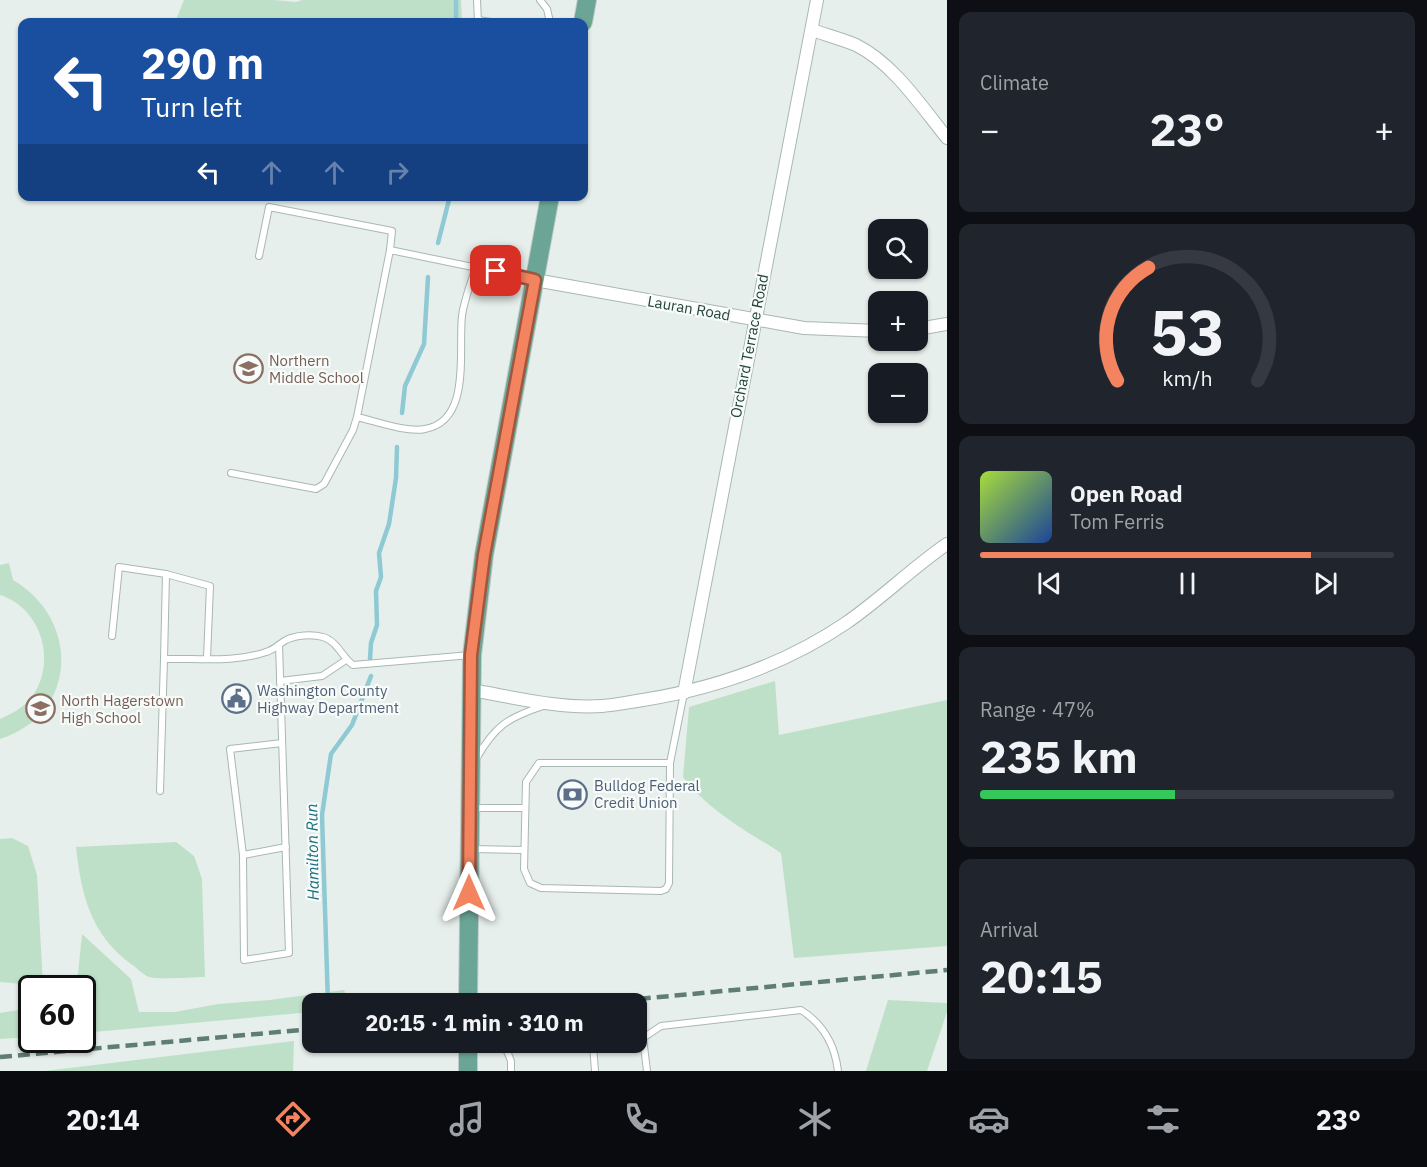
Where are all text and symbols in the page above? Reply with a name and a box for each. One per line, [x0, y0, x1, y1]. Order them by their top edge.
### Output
text: 290 m [141, 36, 264, 91]
icon: left [42, 42, 120, 120]
text: Climate [980, 69, 1049, 96]
text: Turn left [141, 89, 242, 124]
text: 23° [1149, 100, 1225, 158]
text: − [980, 108, 1000, 151]
text: + [1374, 108, 1394, 151]
icon: left [192, 156, 225, 189]
icon: ahead [255, 156, 288, 189]
icon: ahead [318, 156, 351, 189]
icon: right [381, 156, 414, 189]
map controls [868, 219, 928, 423]
button: search [868, 219, 928, 279]
pin [470, 245, 521, 296]
icon: arrive [479, 254, 512, 287]
street label: Orchard Terrace Road [726, 272, 772, 420]
street label: Lauran Road [646, 291, 732, 325]
button: + [868, 291, 928, 351]
text: 53 [1150, 291, 1224, 372]
place label: Northern Middle School [269, 351, 364, 387]
school or university icon: Northern Middle School [232, 353, 264, 385]
button: − [868, 363, 928, 423]
text: km/h [1162, 364, 1212, 392]
text: Open Road [1070, 479, 1183, 508]
text: Tom Ferris [1070, 508, 1165, 535]
icon: previous [1033, 567, 1066, 600]
icon: pause [1171, 567, 1204, 600]
icon: next [1309, 567, 1342, 600]
place label: Washington County Highway Department [257, 681, 399, 717]
public building icon: Washington County Highway Department [220, 683, 252, 715]
place label: North Hagerstown High School [61, 691, 184, 727]
school or university icon: North Hagerstown High School [24, 693, 56, 725]
text: Range · 47% [980, 696, 1095, 723]
text: 235 km [980, 727, 1138, 785]
place label: Bulldog Federal Credit Union [594, 776, 700, 812]
bank icon: Bulldog Federal Credit Union [557, 778, 589, 810]
water label: Hamilton Run [301, 804, 323, 900]
position arrow [437, 861, 501, 925]
text: Arrival [980, 916, 1038, 943]
text: 20:15 [980, 947, 1103, 1005]
speed limit sign: 60 [18, 975, 96, 1053]
text: 20:15 · 1 min · 310 m [365, 1008, 584, 1037]
icon: directions [272, 1098, 314, 1140]
icon: music [446, 1098, 488, 1140]
icon: phone [620, 1098, 662, 1140]
icon: climate [794, 1098, 836, 1140]
icon: car [968, 1098, 1010, 1140]
icon: filters [1142, 1098, 1184, 1140]
text: 20:14 [66, 1102, 140, 1137]
text: 23° [1316, 1102, 1361, 1137]

